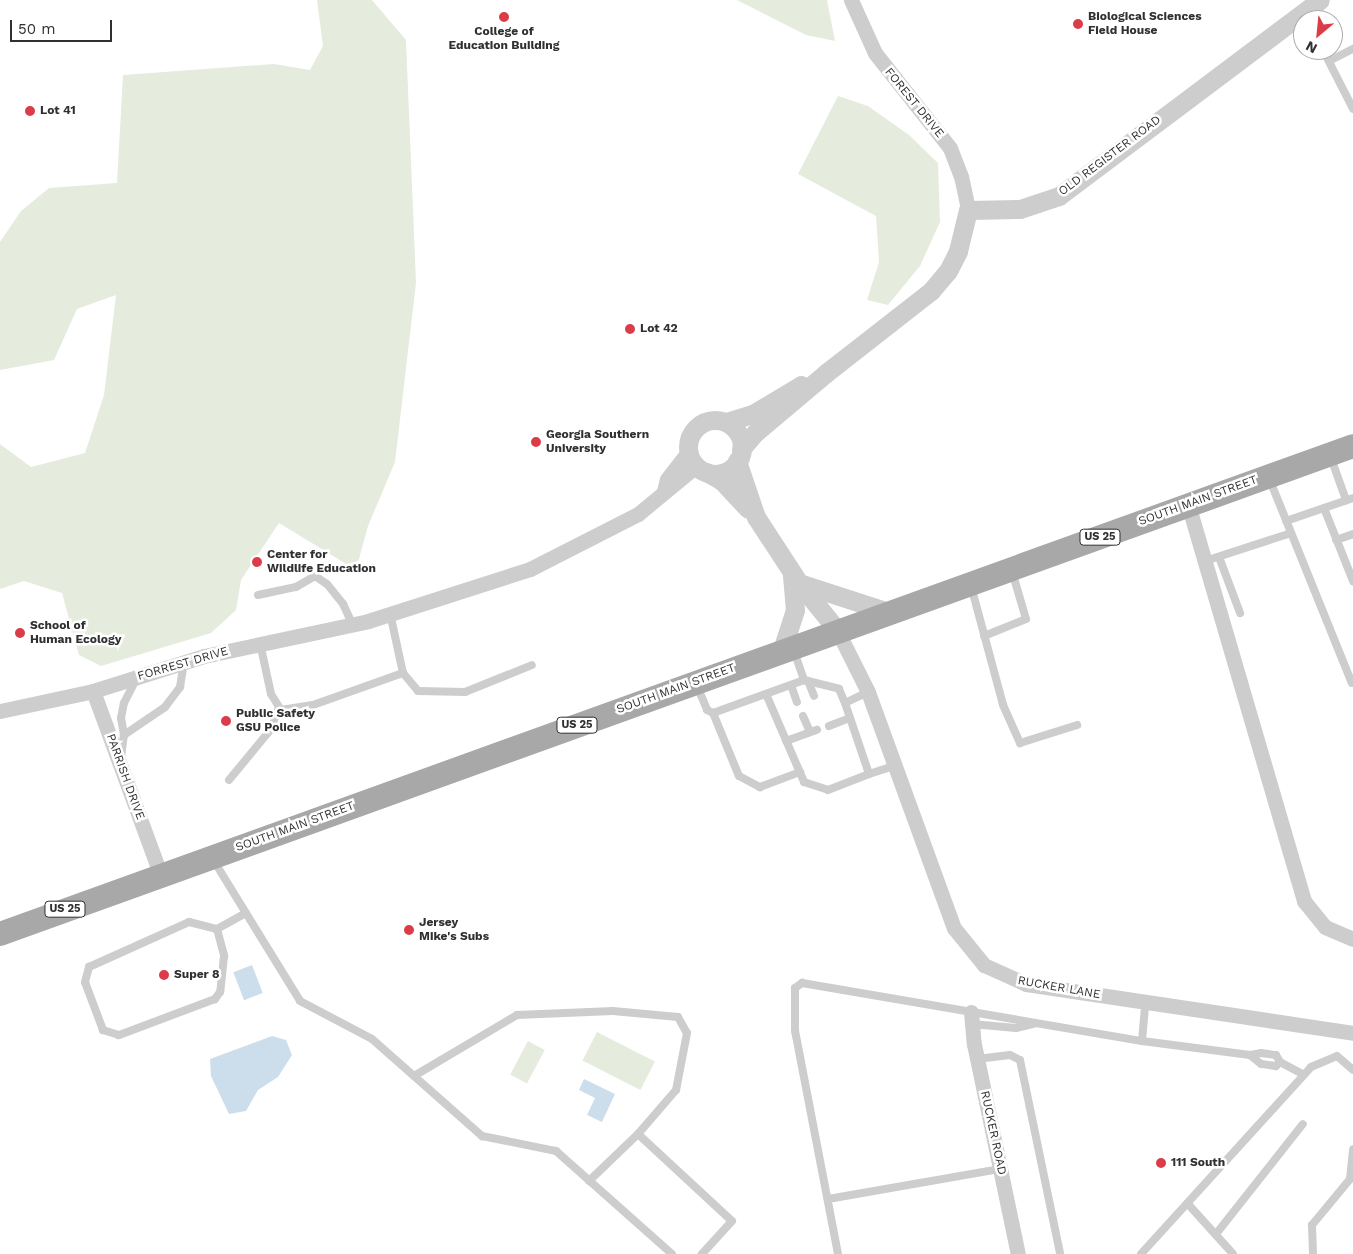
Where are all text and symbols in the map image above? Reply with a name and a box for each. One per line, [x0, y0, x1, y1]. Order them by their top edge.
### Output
scale bar [12, 10, 115, 42]
place label: Biological Sciences Field House [1088, 10, 1202, 38]
north arrow [1293, 10, 1343, 60]
marker: College of Education Building [498, 11, 510, 23]
marker: Biological Sciences Field House [1072, 18, 1084, 30]
text: 50 m [18, 20, 55, 38]
place label: College of Education Building [449, 25, 559, 53]
text: N [1303, 38, 1320, 57]
street label: FOREST DRIVE [881, 65, 947, 141]
place label: Lot 41 [40, 104, 76, 118]
marker: Lot 41 [24, 105, 36, 117]
street label: OLD REGISTER ROAD [1056, 113, 1164, 199]
place label: Lot 42 [640, 322, 678, 336]
marker: Lot 42 [624, 323, 636, 335]
place label: Georgia Southern University [546, 428, 649, 456]
marker: Georgia Southern University [530, 436, 542, 448]
street label: SOUTH MAIN STREET [1137, 473, 1259, 529]
road number: US 25 [1079, 528, 1121, 546]
place label: Center for Wildlife Education [267, 548, 376, 576]
marker: Center for Wildlife Education [251, 556, 263, 568]
place label: School of Human Ecology [30, 619, 121, 647]
marker: School of Human Ecology [14, 627, 26, 639]
street label: FORREST DRIVE [136, 644, 230, 684]
street label: SOUTH MAIN STREET [615, 661, 737, 717]
place label: Public Safety GSU Police [236, 707, 315, 735]
marker: Public Safety GSU Police [220, 715, 232, 727]
road number: US 25 [556, 716, 598, 734]
street label: PARRISH DRIVE [103, 732, 147, 822]
street label: SOUTH MAIN STREET [234, 799, 356, 855]
road number: US 25 [44, 901, 86, 918]
place label: Jersey Mike's Subs [419, 916, 489, 944]
marker: Jersey Mike's Subs [403, 924, 415, 936]
place label: Super 8 [174, 968, 220, 982]
marker: Super 8 [158, 969, 170, 981]
street label: RUCKER LANE [1016, 974, 1102, 1002]
street label: RUCKER ROAD [977, 1090, 1009, 1176]
place label: 111 South [1171, 1156, 1225, 1170]
marker: 111 South [1155, 1157, 1167, 1169]

